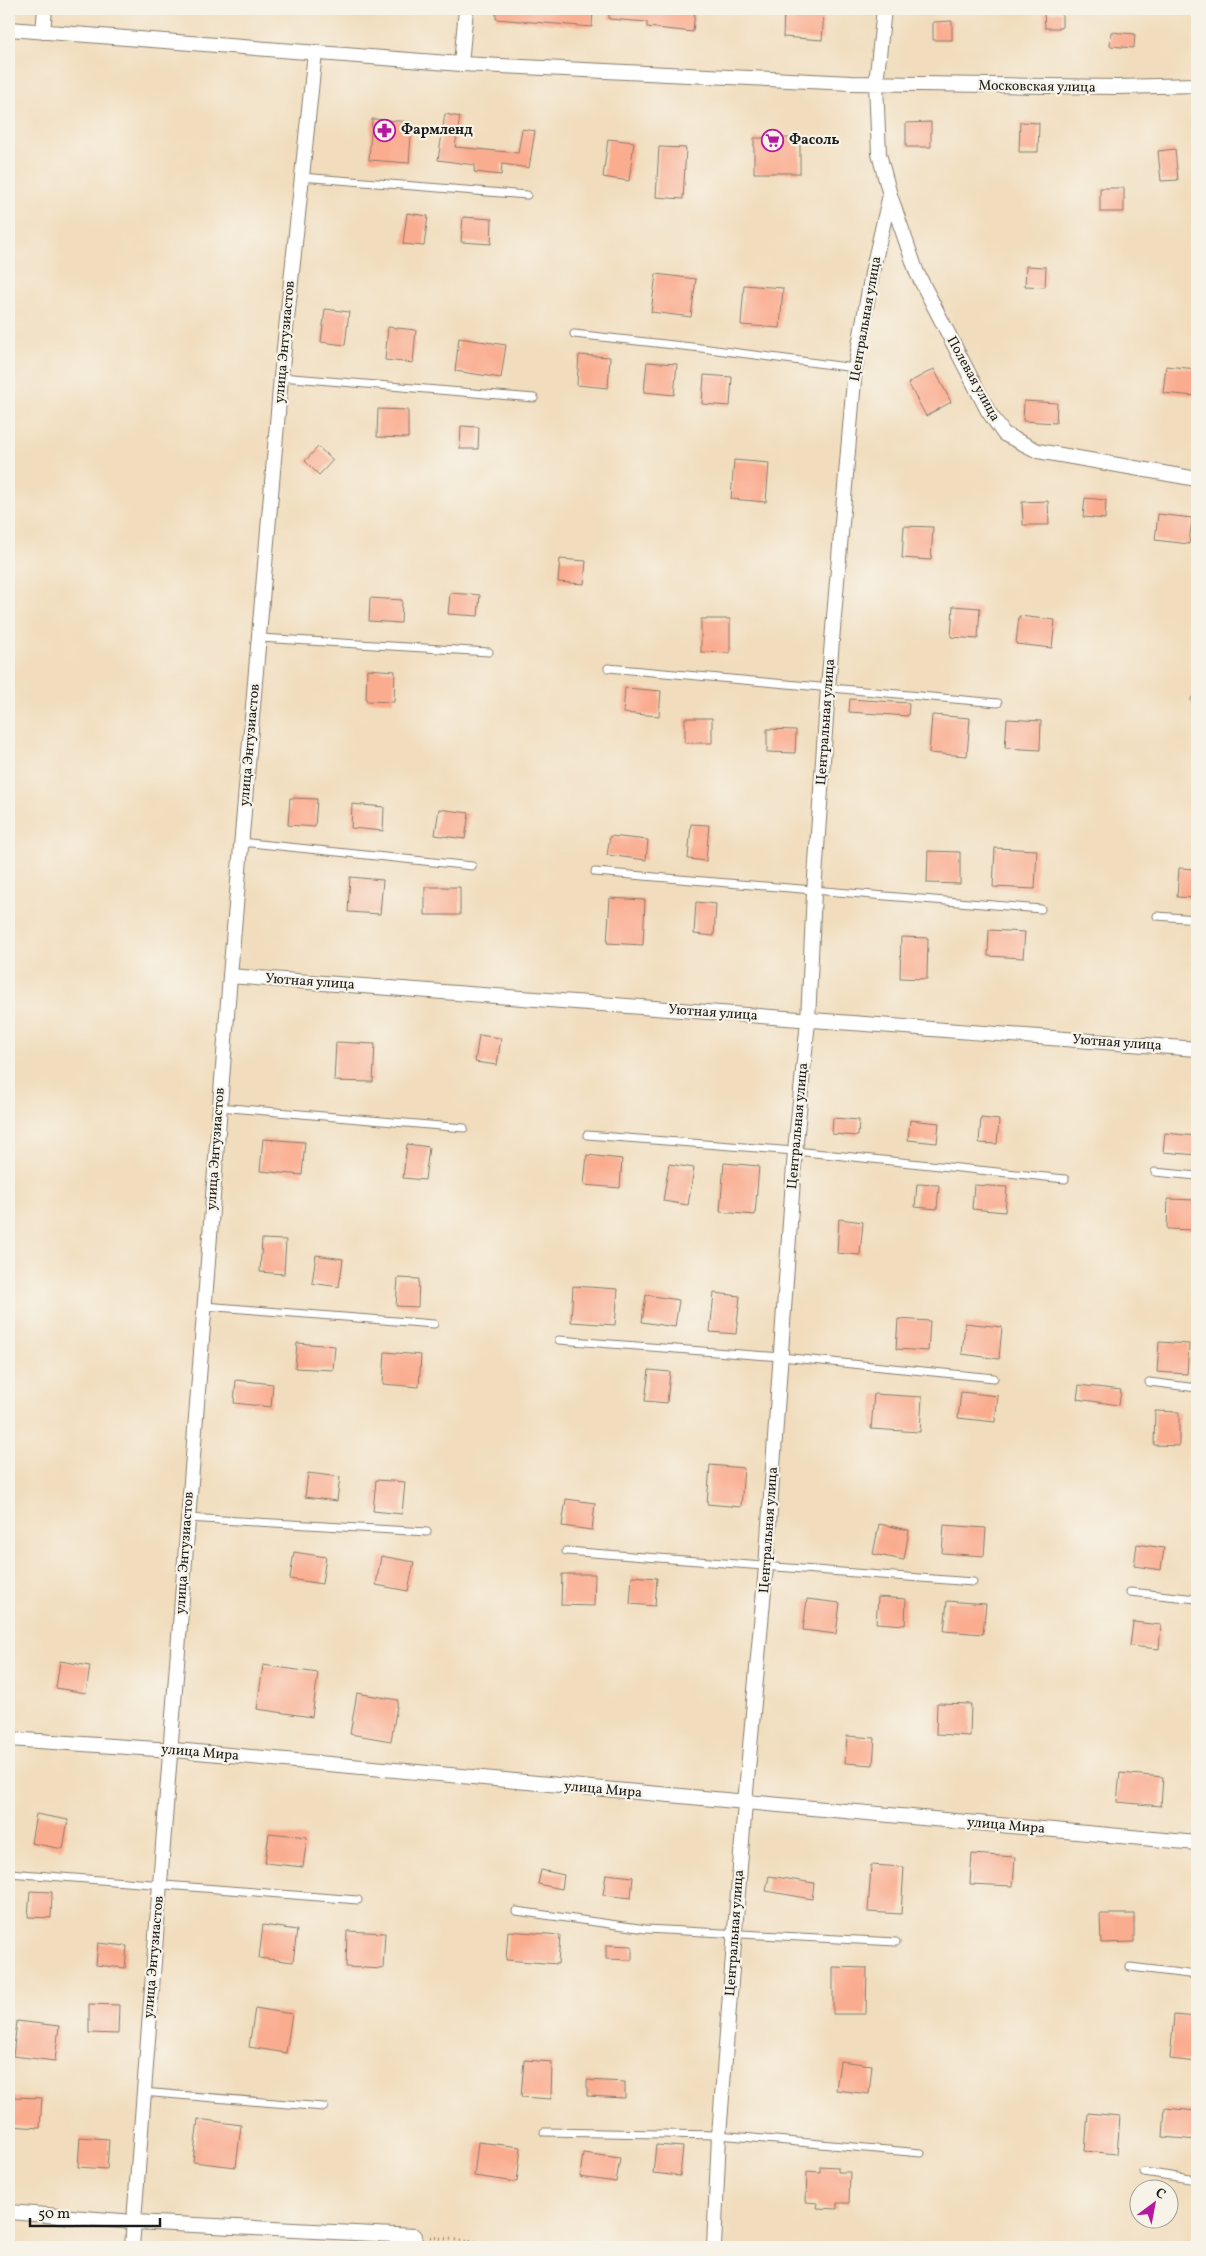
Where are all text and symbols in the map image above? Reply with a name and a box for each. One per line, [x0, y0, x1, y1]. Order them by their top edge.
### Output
street label: Московская улица [978, 76, 1096, 98]
pharmacy icon: Фармленд [373, 118, 397, 142]
place label: Фармленд [401, 121, 473, 140]
supermarket icon: Фасоль [761, 128, 785, 152]
place label: Фасоль [789, 131, 840, 150]
street label: Центральная улица [846, 255, 886, 383]
street label: улица Энтузиастов [270, 280, 300, 404]
street label: Полевая улица [942, 333, 1004, 425]
street label: Центральная улица [812, 658, 840, 786]
street label: улица Энтузиастов [235, 683, 265, 807]
street label: Уютная улица [265, 969, 355, 995]
street label: Уютная улица [668, 1000, 758, 1026]
street label: Уютная улица [1072, 1030, 1162, 1056]
street label: Центральная улица [783, 1062, 813, 1190]
street label: улица Энтузиастов [202, 1087, 230, 1211]
street label: Центральная улица [755, 1466, 783, 1594]
street label: улица Энтузиастов [171, 1491, 199, 1615]
street label: улица Мира [160, 1740, 240, 1766]
street label: улица Мира [563, 1777, 643, 1803]
street label: улица Мира [966, 1813, 1046, 1839]
street label: Центральная улица [721, 1869, 749, 1997]
street label: улица Энтузиастов [139, 1895, 169, 2019]
north arrow [1128, 2178, 1178, 2228]
text: С [1151, 2184, 1169, 2205]
scale bar [30, 2196, 160, 2228]
text: 50 m [38, 2204, 70, 2225]

